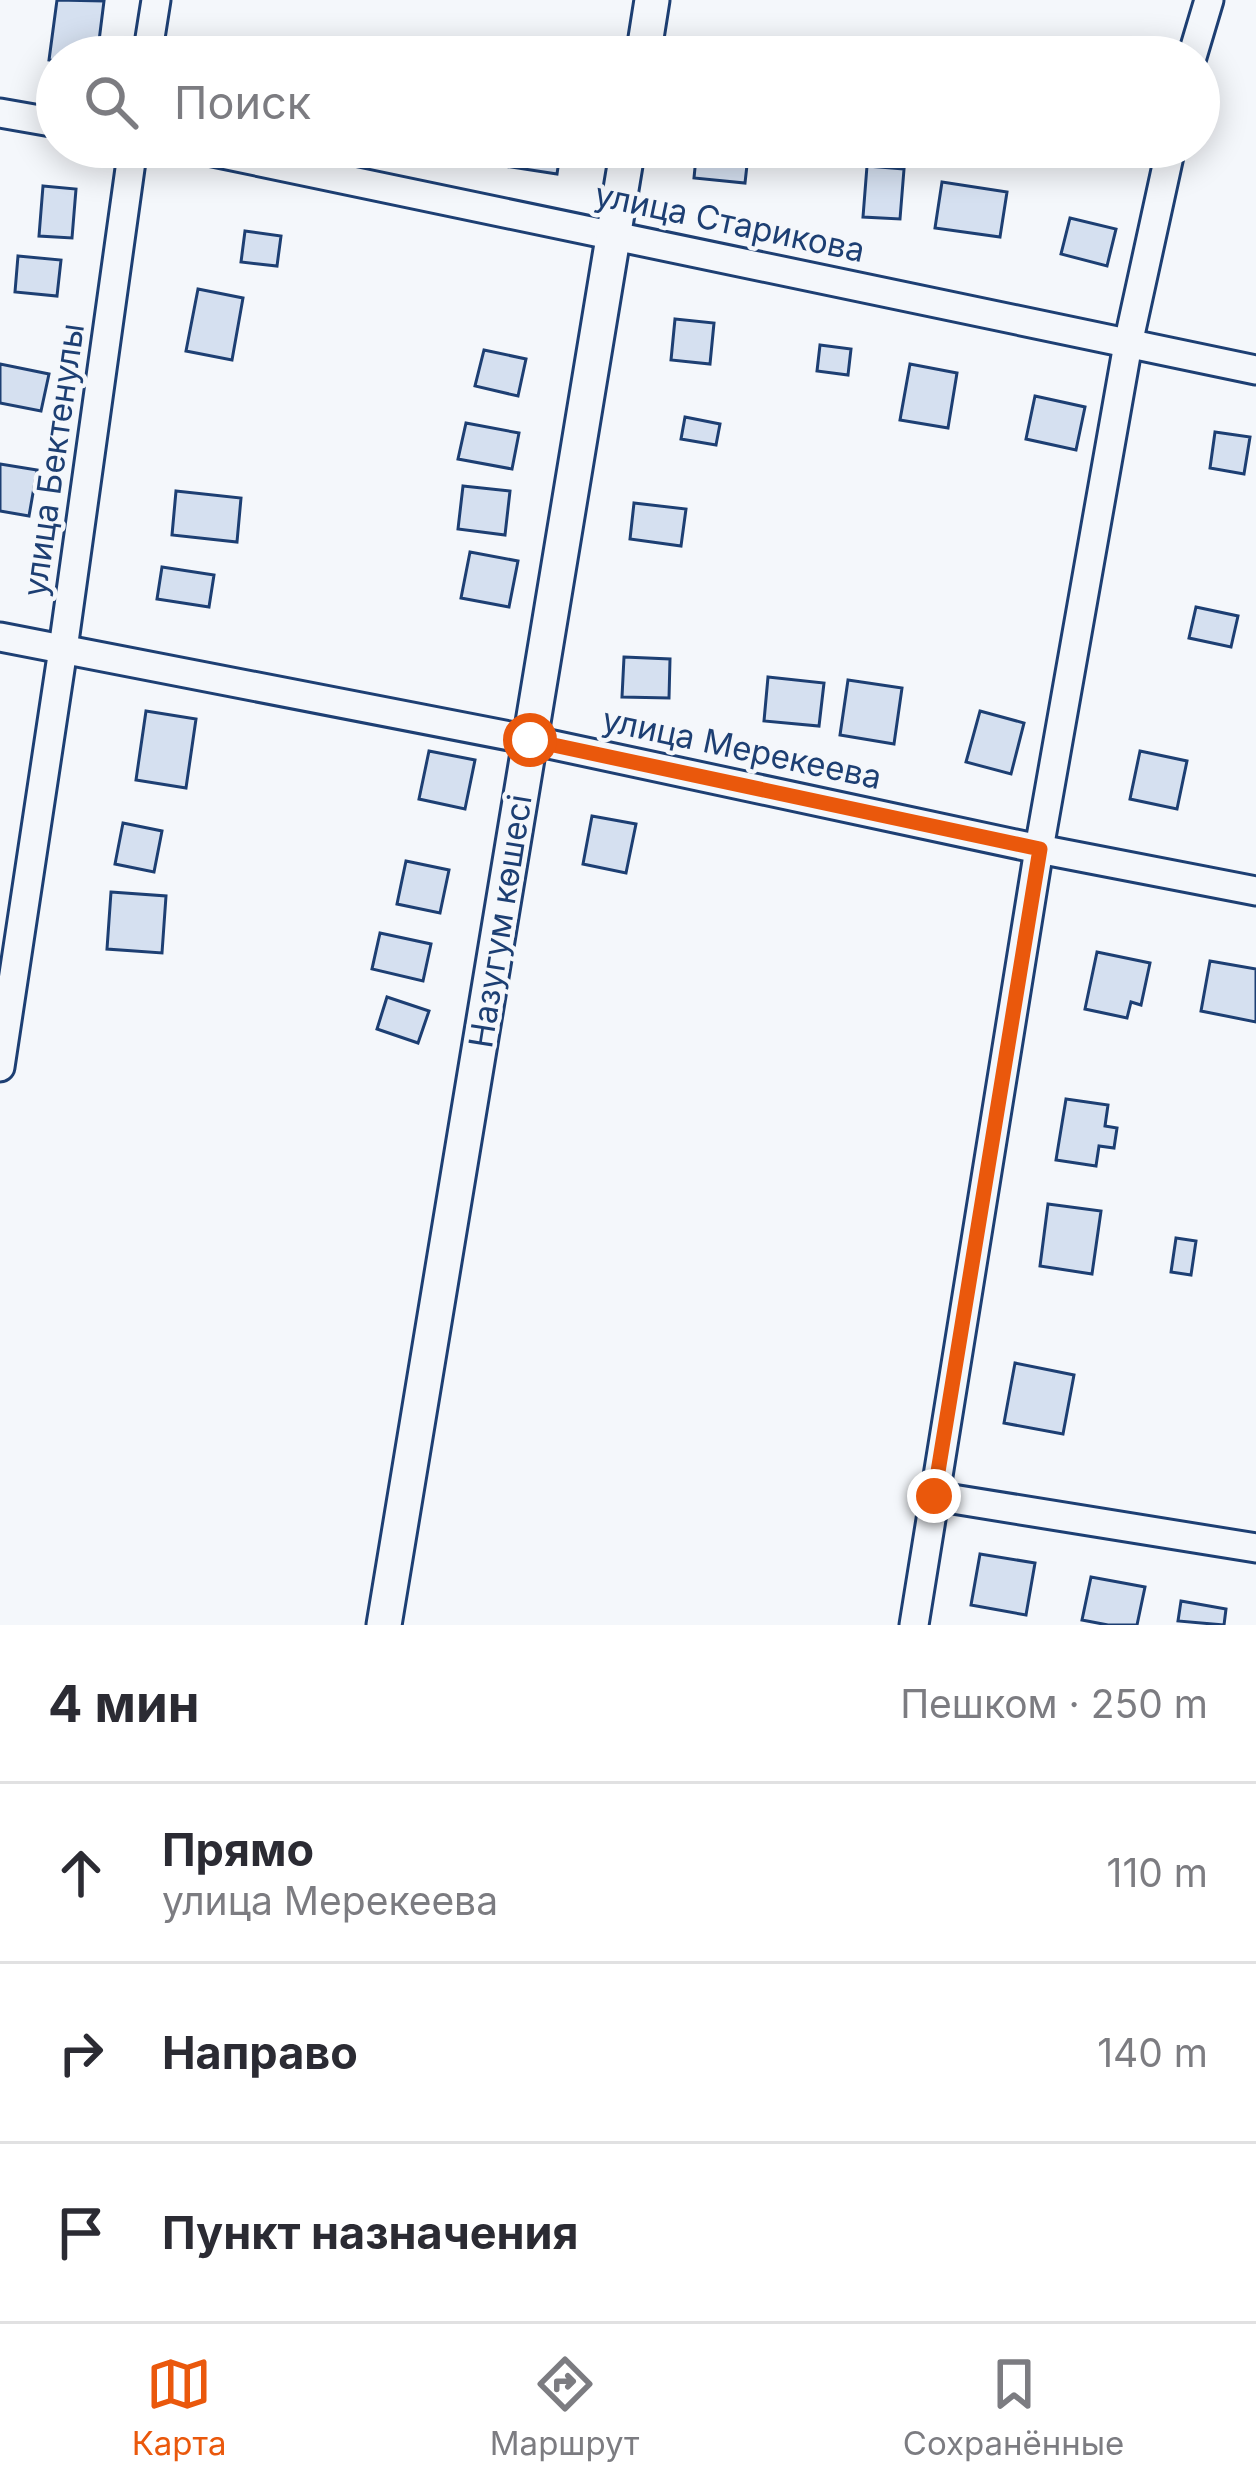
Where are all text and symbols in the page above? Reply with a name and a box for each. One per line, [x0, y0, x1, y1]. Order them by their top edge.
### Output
search box [36, 36, 1220, 168]
icon: search [78, 69, 144, 135]
text: Поиск [174, 75, 311, 130]
street label: улица Старикова [591, 174, 869, 270]
street label: улица Бектенулы [14, 321, 92, 599]
street label: улица Мерекеева [599, 699, 885, 797]
route start [503, 713, 557, 767]
street label: Назугум көшесі [460, 792, 540, 1050]
route end [907, 1469, 961, 1523]
text: 4 мин [48, 1673, 199, 1734]
text: Пешком · 250 m [900, 1680, 1208, 1727]
text: Прямо [162, 1822, 314, 1877]
icon: ahead [48, 1840, 114, 1906]
text: 110 m [1107, 1849, 1208, 1896]
text: улица Мерекеева [162, 1877, 498, 1924]
icon: right [48, 2020, 114, 2086]
text: Направо [162, 2025, 358, 2080]
text: 140 m [1097, 2029, 1208, 2076]
icon: arrive [48, 2200, 114, 2266]
text: Пункт назначения [162, 2205, 579, 2260]
tab: Карта [132, 2351, 226, 2463]
tab: Маршрут [490, 2351, 639, 2463]
tab: Сохранённые [903, 2351, 1124, 2463]

